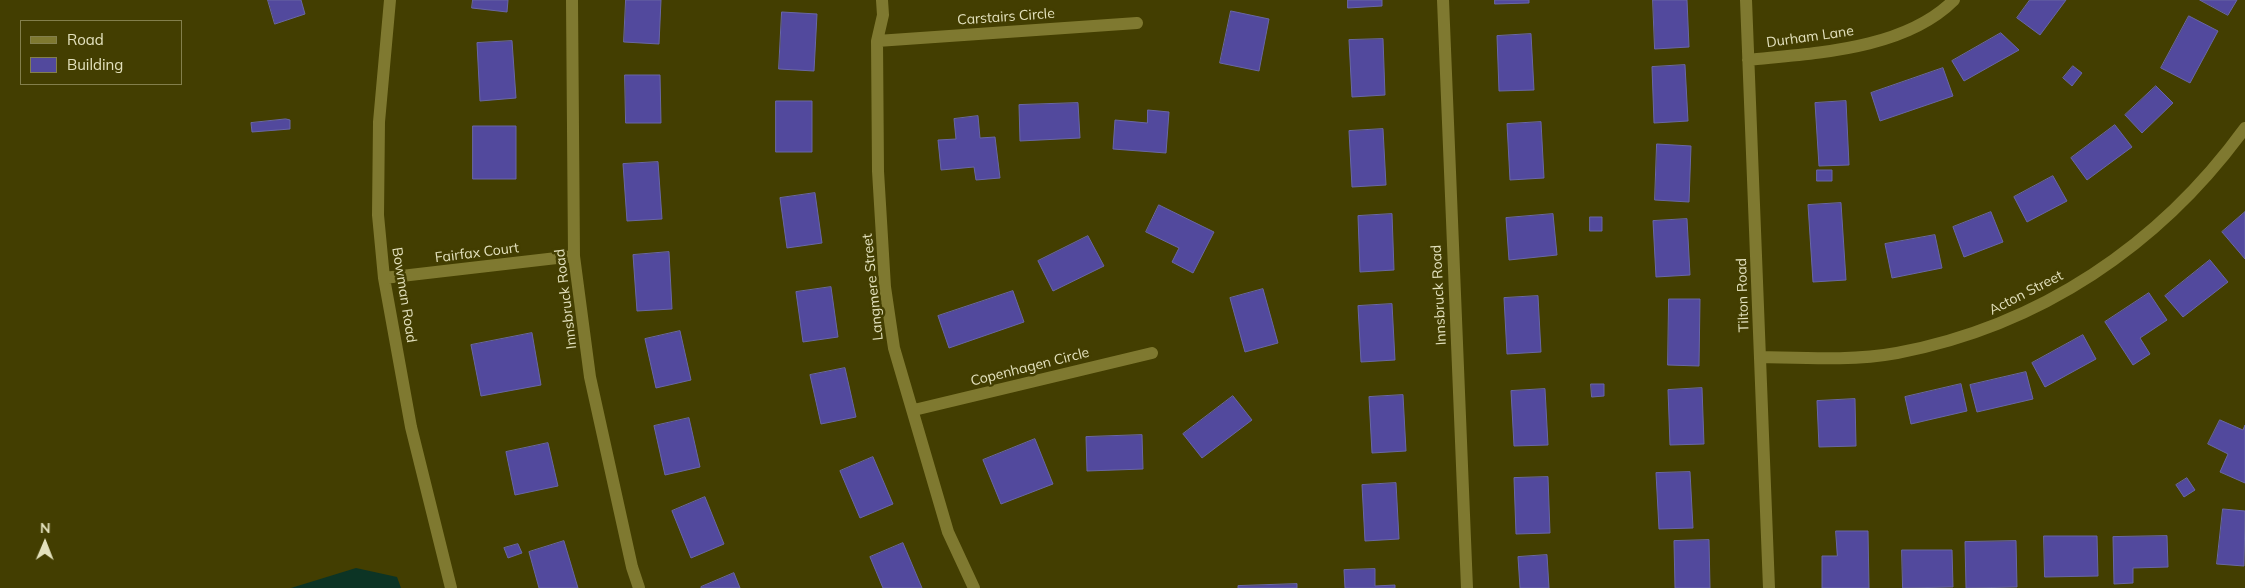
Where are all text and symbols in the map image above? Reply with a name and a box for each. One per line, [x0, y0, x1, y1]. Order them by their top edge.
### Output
street label: Carstairs Circle [957, 5, 1055, 29]
legend [20, 20, 182, 85]
street label: Durham Lane [1765, 23, 1855, 51]
text: Road [67, 30, 104, 49]
text: Building [67, 55, 123, 74]
street label: Langmere Street [859, 233, 887, 341]
street label: Fairfax Court [434, 240, 520, 266]
street label: Innsbruck Road [1428, 244, 1450, 346]
street label: Bowman Road [388, 246, 420, 344]
street label: Innsbruck Road [552, 248, 580, 350]
street label: Tilton Road [1733, 258, 1753, 332]
street label: Acton Street [1986, 267, 2066, 319]
street label: Copenhagen Circle [969, 344, 1091, 390]
north arrow [20, 518, 70, 568]
text: N [40, 519, 51, 537]

